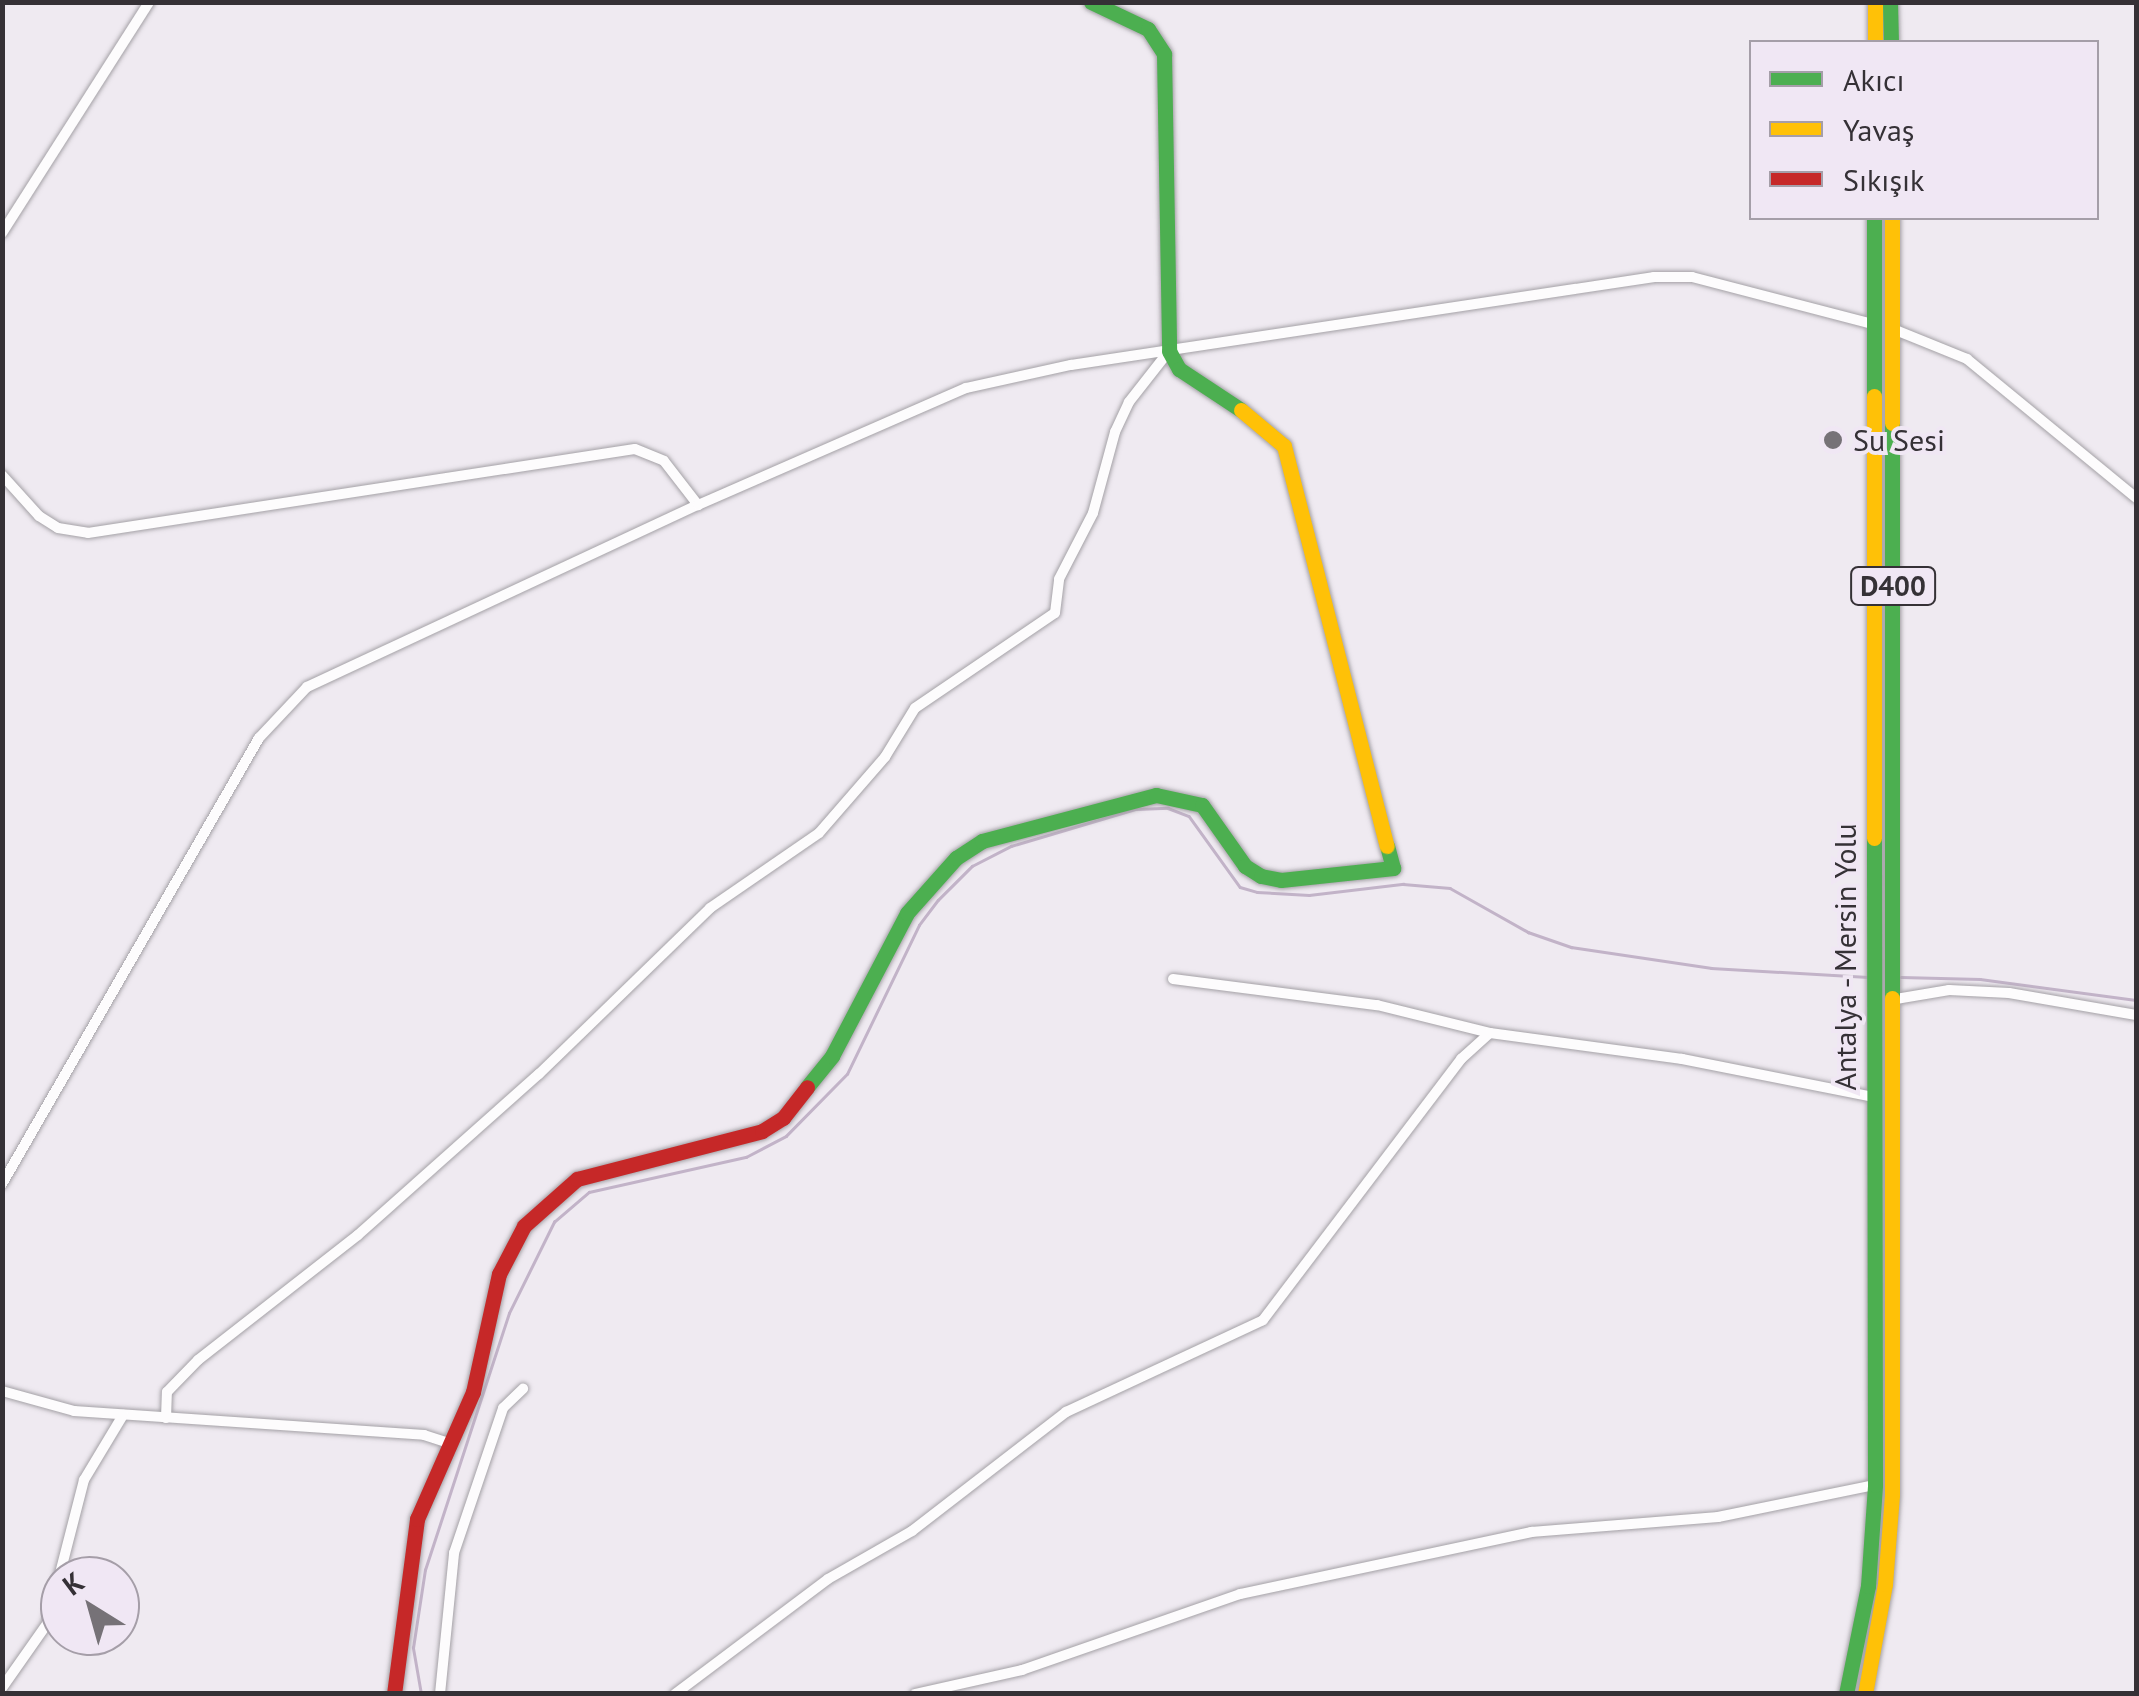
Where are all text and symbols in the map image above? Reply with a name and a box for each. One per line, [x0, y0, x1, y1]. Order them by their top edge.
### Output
legend [1749, 40, 2099, 220]
text: Akıcı [1843, 60, 1905, 99]
text: Yavaş [1843, 110, 1914, 149]
text: Sıkışık [1843, 160, 1924, 199]
place label: Su Sesi [1853, 422, 1945, 458]
marker: Su Sesi [1822, 429, 1844, 451]
road number: D400 [1848, 563, 1938, 609]
street label: Antalya - Mersin Yolu [1827, 821, 1863, 1093]
north arrow [40, 1556, 140, 1656]
text: K [55, 1563, 91, 1603]

